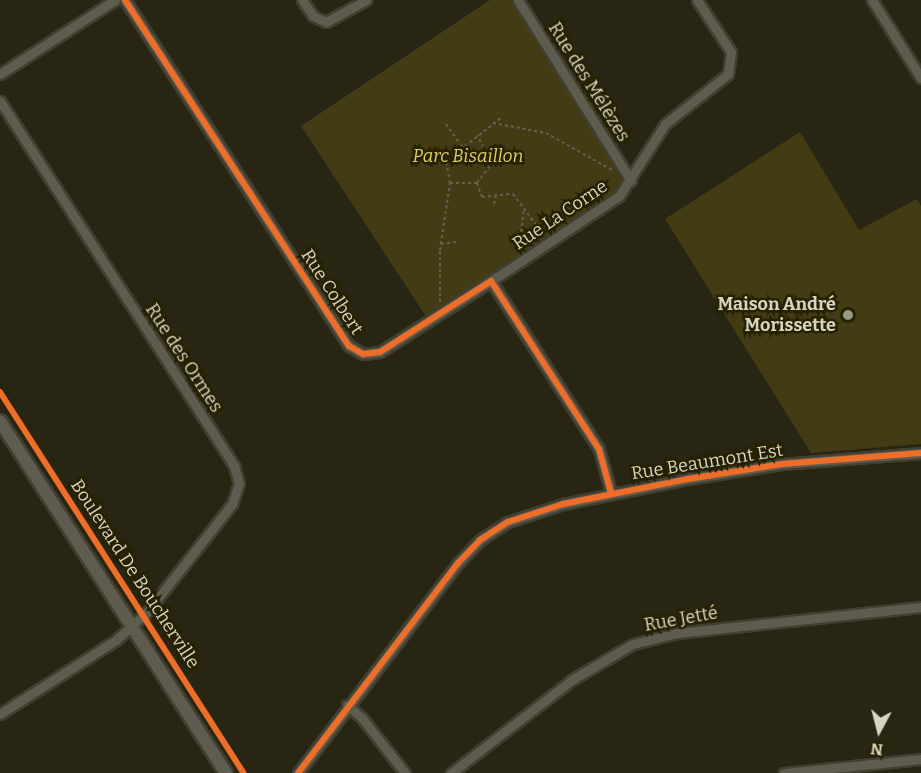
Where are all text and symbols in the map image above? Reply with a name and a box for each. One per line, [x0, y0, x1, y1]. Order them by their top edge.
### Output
street label: Rue des Mélèzes [544, 18, 634, 146]
park label: Parc Bisaillon [413, 145, 523, 167]
street label: Rue La Corne [508, 175, 612, 255]
street label: Rue Colbert [296, 245, 368, 339]
place label: Maison André Morissette [717, 294, 836, 336]
street label: Rue des Ormes [141, 300, 227, 416]
marker: Maison André Morissette [841, 308, 855, 322]
street label: Rue Beaumont Est [630, 439, 784, 485]
street label: Boulevard De Boucherville [66, 476, 204, 672]
street label: Rue Jetté [643, 602, 719, 636]
north arrow [849, 701, 909, 761]
text: N [869, 739, 884, 760]

